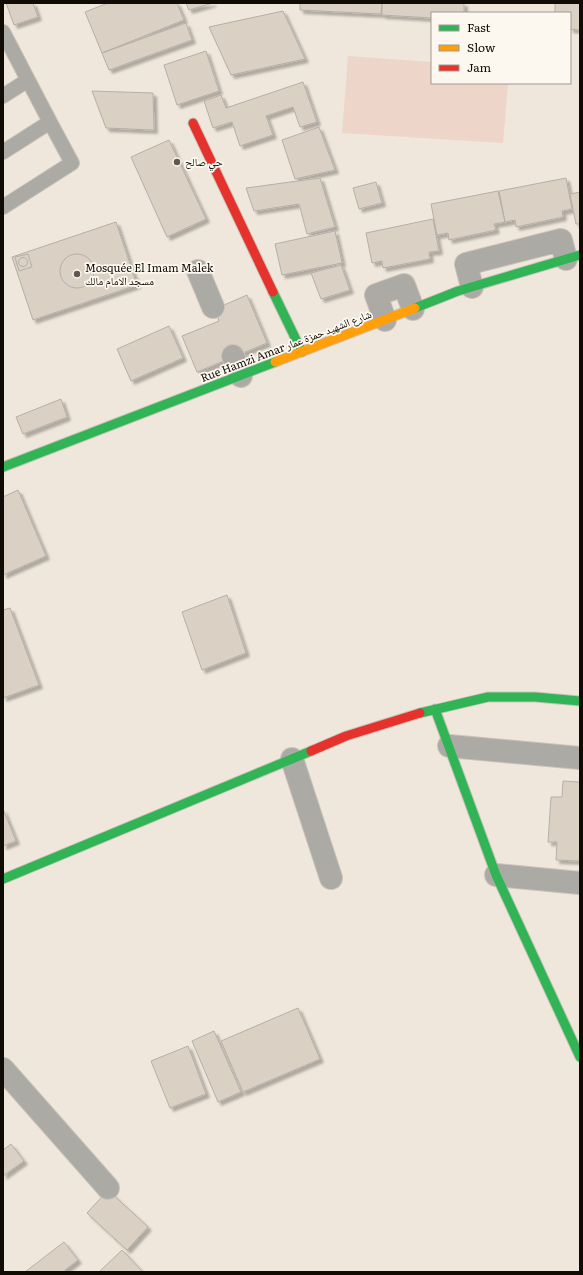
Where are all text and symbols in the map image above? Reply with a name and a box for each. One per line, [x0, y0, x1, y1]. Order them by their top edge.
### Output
legend [431, 12, 571, 84]
text: Fast [467, 18, 491, 36]
text: Slow [467, 38, 496, 56]
text: Jam [467, 58, 492, 76]
place label: حي صالح [185, 153, 223, 171]
marker: حي صالح [172, 157, 182, 167]
place label: Mosquée El Imam Malek مسجد الامام مالك [85, 259, 214, 288]
marker: Mosquée El Imam Malek مسجد الامام مالك [72, 269, 82, 279]
street label: Rue Hamzi Amar شارع الشهيد حمزة عمار [198, 305, 373, 385]

